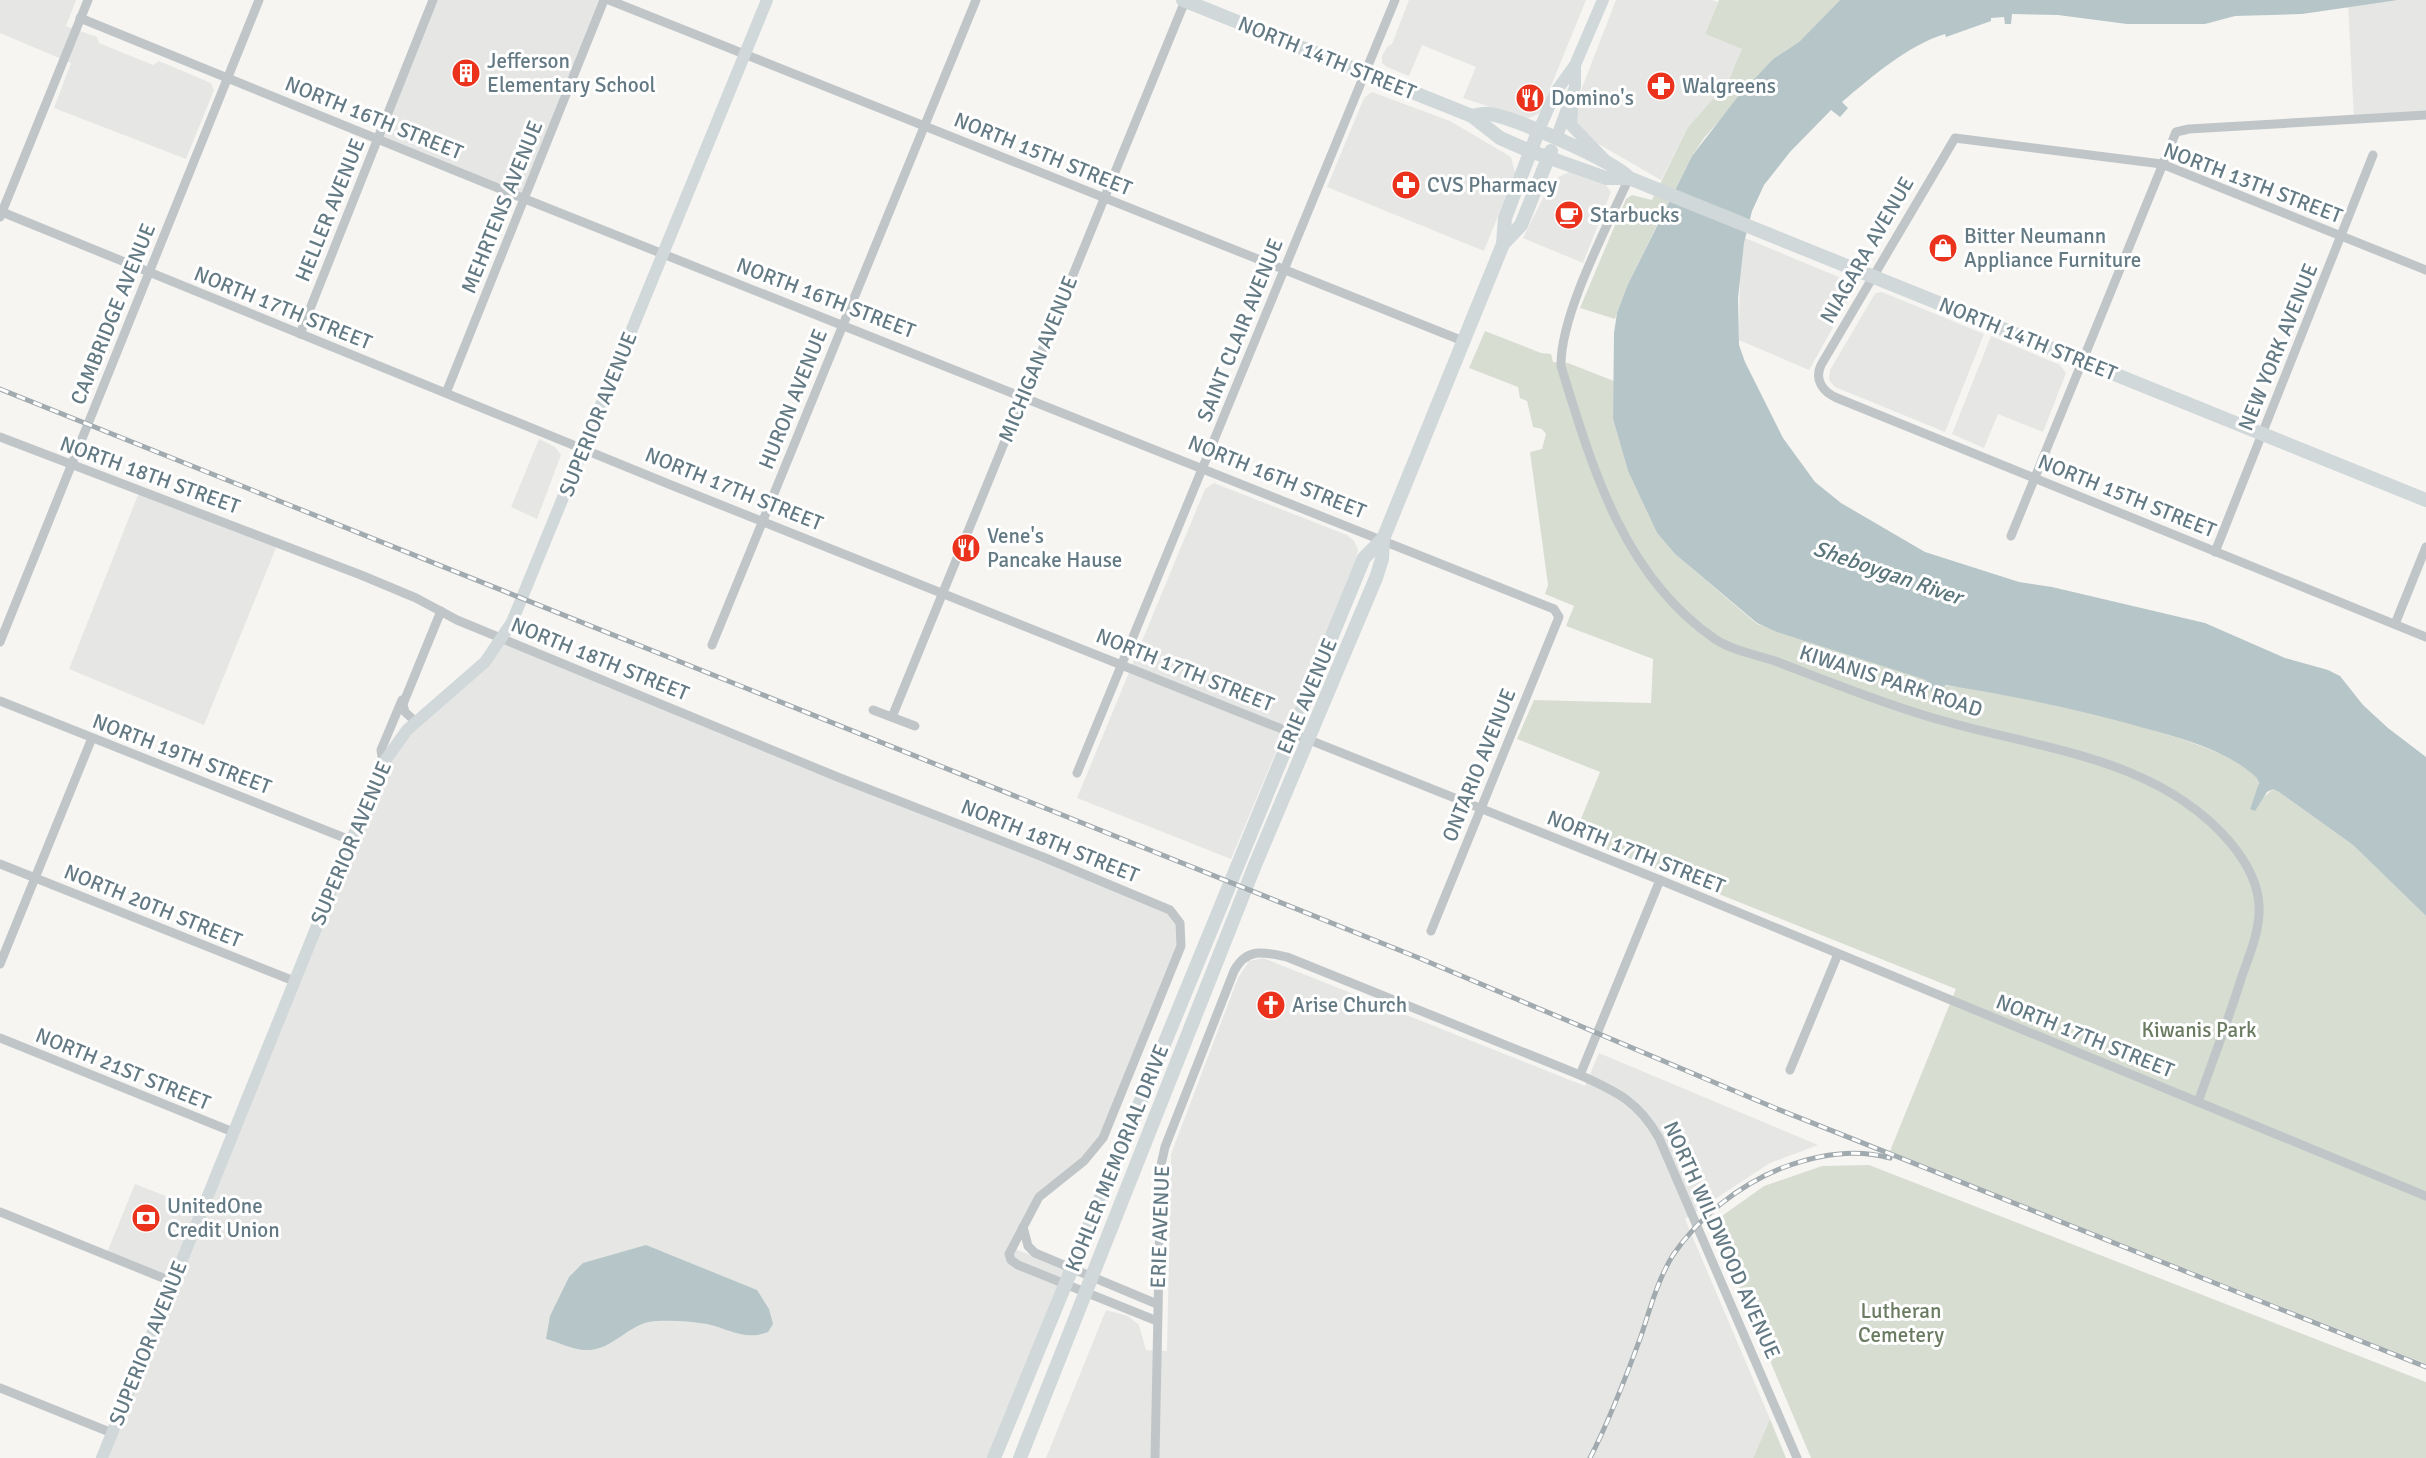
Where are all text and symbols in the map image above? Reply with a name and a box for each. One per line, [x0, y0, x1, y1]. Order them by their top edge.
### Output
street label: NORTH 14TH STREET [1234, 10, 1420, 106]
place label: Jefferson Elementary School [487, 48, 656, 98]
building icon: Jefferson Elementary School [450, 57, 482, 89]
street label: NORTH 16TH STREET [281, 70, 467, 166]
pharmacy icon: Walgreens [1645, 70, 1677, 102]
place label: Walgreens [1682, 73, 1776, 99]
restaurant icon: Domino's [1514, 82, 1546, 114]
place label: Domino's [1551, 85, 1634, 111]
street label: NORTH 15TH STREET [950, 106, 1136, 202]
street label: MEHRTENS AVENUE [455, 117, 549, 297]
street label: HELLER AVENUE [289, 134, 371, 286]
street label: NORTH 13TH STREET [2160, 137, 2347, 229]
pharmacy icon: CVS Pharmacy [1390, 169, 1422, 201]
place label: CVS Pharmacy [1427, 172, 1557, 198]
street label: NIAGARA AVENUE [1814, 172, 1920, 328]
cafe icon: Starbucks [1553, 199, 1585, 231]
place label: Starbucks [1590, 202, 1680, 228]
street label: CAMBRIDGE AVENUE [65, 219, 161, 409]
place label: Bitter Neumann Appliance Furniture [1964, 223, 2141, 273]
shop icon: Bitter Neumann Appliance Furniture [1927, 232, 1959, 264]
street label: SAINT CLAIR AVENUE [1191, 234, 1289, 426]
street label: NORTH 16TH STREET [733, 252, 920, 344]
street label: NEW YORK AVENUE [2233, 259, 2323, 435]
street label: NORTH 17TH STREET [190, 260, 376, 356]
street label: MICHIGAN AVENUE [993, 272, 1083, 446]
street label: NORTH 14TH STREET [1935, 291, 2121, 387]
street label: HURON AVENUE [753, 325, 833, 473]
street label: SUPERIOR AVENUE [553, 328, 643, 500]
street label: NORTH 16TH STREET [1184, 429, 1370, 525]
street label: NORTH 18TH STREET [57, 430, 244, 520]
street label: NORTH 17TH STREET [641, 441, 827, 537]
street label: NORTH 15TH STREET [2034, 448, 2220, 544]
place label: Vene's Pancake Hause [987, 523, 1122, 573]
restaurant icon: Vene's Pancake Hause [950, 532, 982, 564]
water label: Sheboygan River [1810, 534, 1968, 611]
street label: NORTH 18TH STREET [507, 611, 693, 707]
street label: NORTH 17TH STREET [1092, 622, 1278, 718]
street label: ERIE AVENUE [1271, 634, 1343, 758]
street label: KIWANIS PARK ROAD [1796, 639, 1986, 723]
street label: ONTARIO AVENUE [1436, 685, 1522, 845]
street label: NORTH 19TH STREET [89, 708, 276, 800]
street label: SUPERIOR AVENUE [305, 757, 397, 929]
street label: NORTH 18TH STREET [957, 793, 1143, 889]
street label: NORTH 17TH STREET [1543, 804, 1729, 900]
street label: NORTH 20TH STREET [60, 858, 246, 954]
street label: NORTH 17TH STREET [1992, 988, 2178, 1084]
church icon: Arise Church [1255, 989, 1287, 1021]
place label: Arise Church [1292, 992, 1407, 1018]
park label: Kiwanis Park [2142, 1017, 2257, 1043]
street label: NORTH 21ST STREET [32, 1022, 215, 1116]
street label: KOHLER MEMORIAL DRIVE [1059, 1040, 1175, 1276]
street label: NORTH WILDWOOD AVENUE [1658, 1117, 1786, 1363]
street label: ERIE AVENUE [1145, 1165, 1175, 1289]
place label: UnitedOne Credit Union [167, 1193, 280, 1243]
bank icon: UnitedOne Credit Union [130, 1202, 162, 1234]
street label: SUPERIOR AVENUE [103, 1257, 193, 1429]
park label: Lutheran Cemetery [1858, 1298, 1944, 1348]

